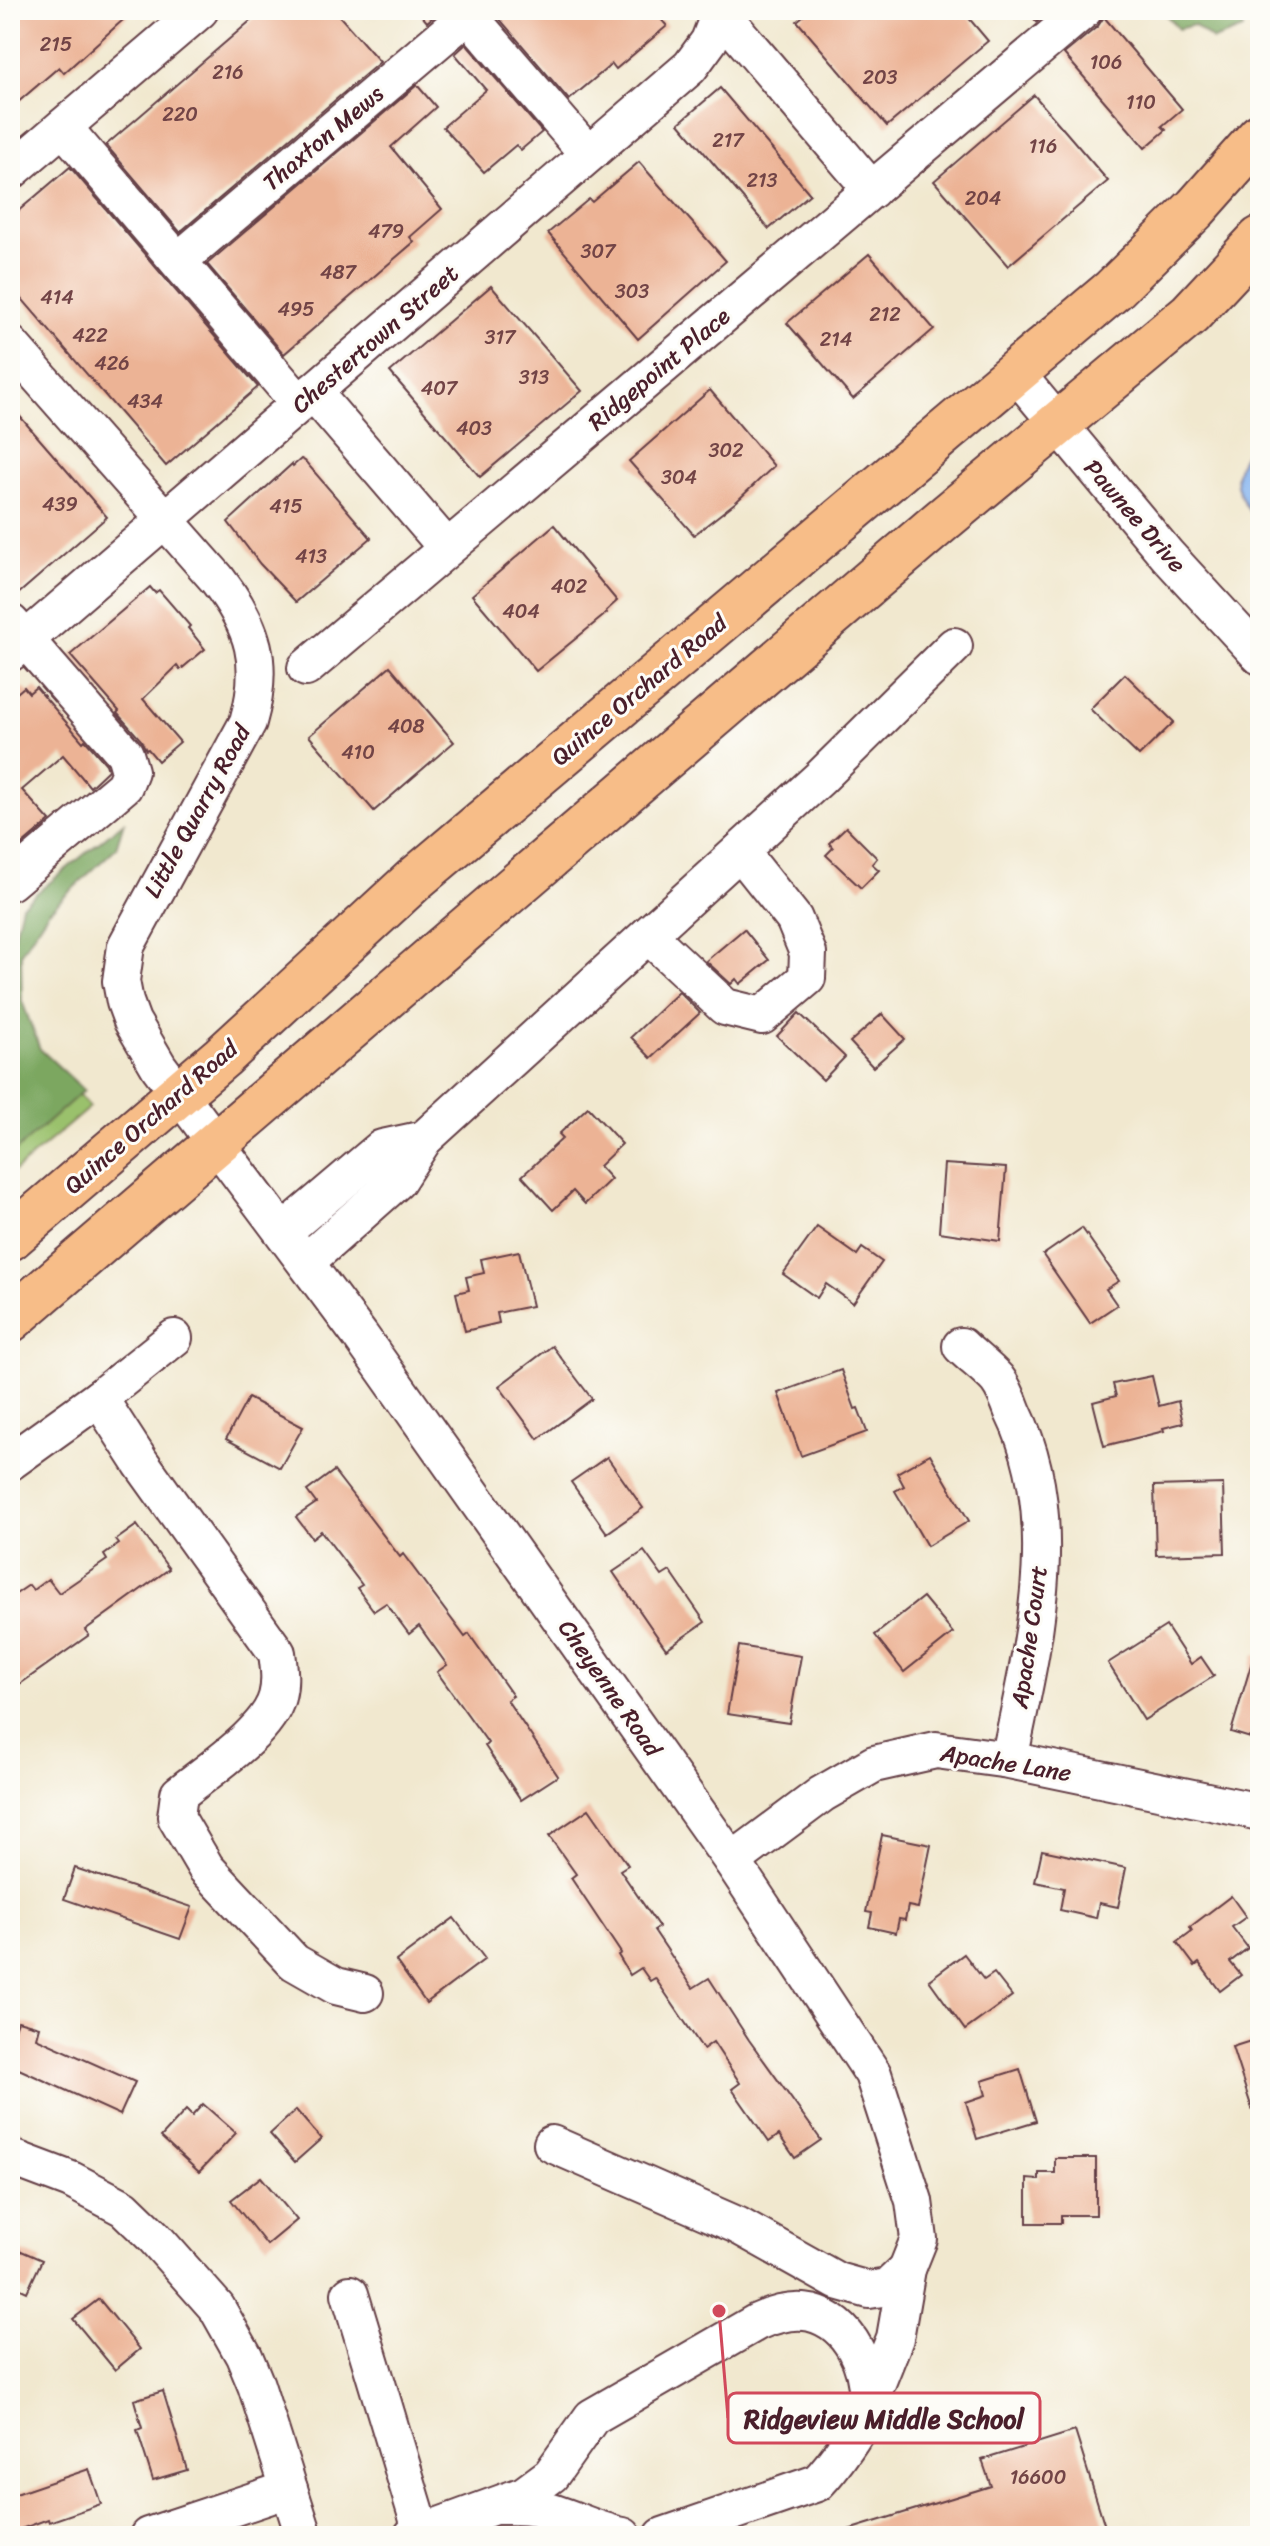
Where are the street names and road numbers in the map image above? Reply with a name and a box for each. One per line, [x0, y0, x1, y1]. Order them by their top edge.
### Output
street label: Thaxton Mews [252, 74, 394, 202]
street label: Chestertown Street [281, 254, 469, 424]
street label: Ridgepoint Place [578, 296, 740, 442]
street label: Pawnee Drive [1073, 449, 1197, 583]
street label: Quince Orchard Road [541, 602, 738, 777]
street label: Little Quarry Road [132, 715, 263, 906]
street label: Quince Orchard Road [54, 1028, 249, 1205]
street label: Apache Court [998, 1563, 1060, 1712]
street label: Cheyenne Road [547, 1610, 674, 1767]
street label: Apache Lane [937, 1732, 1074, 1794]

